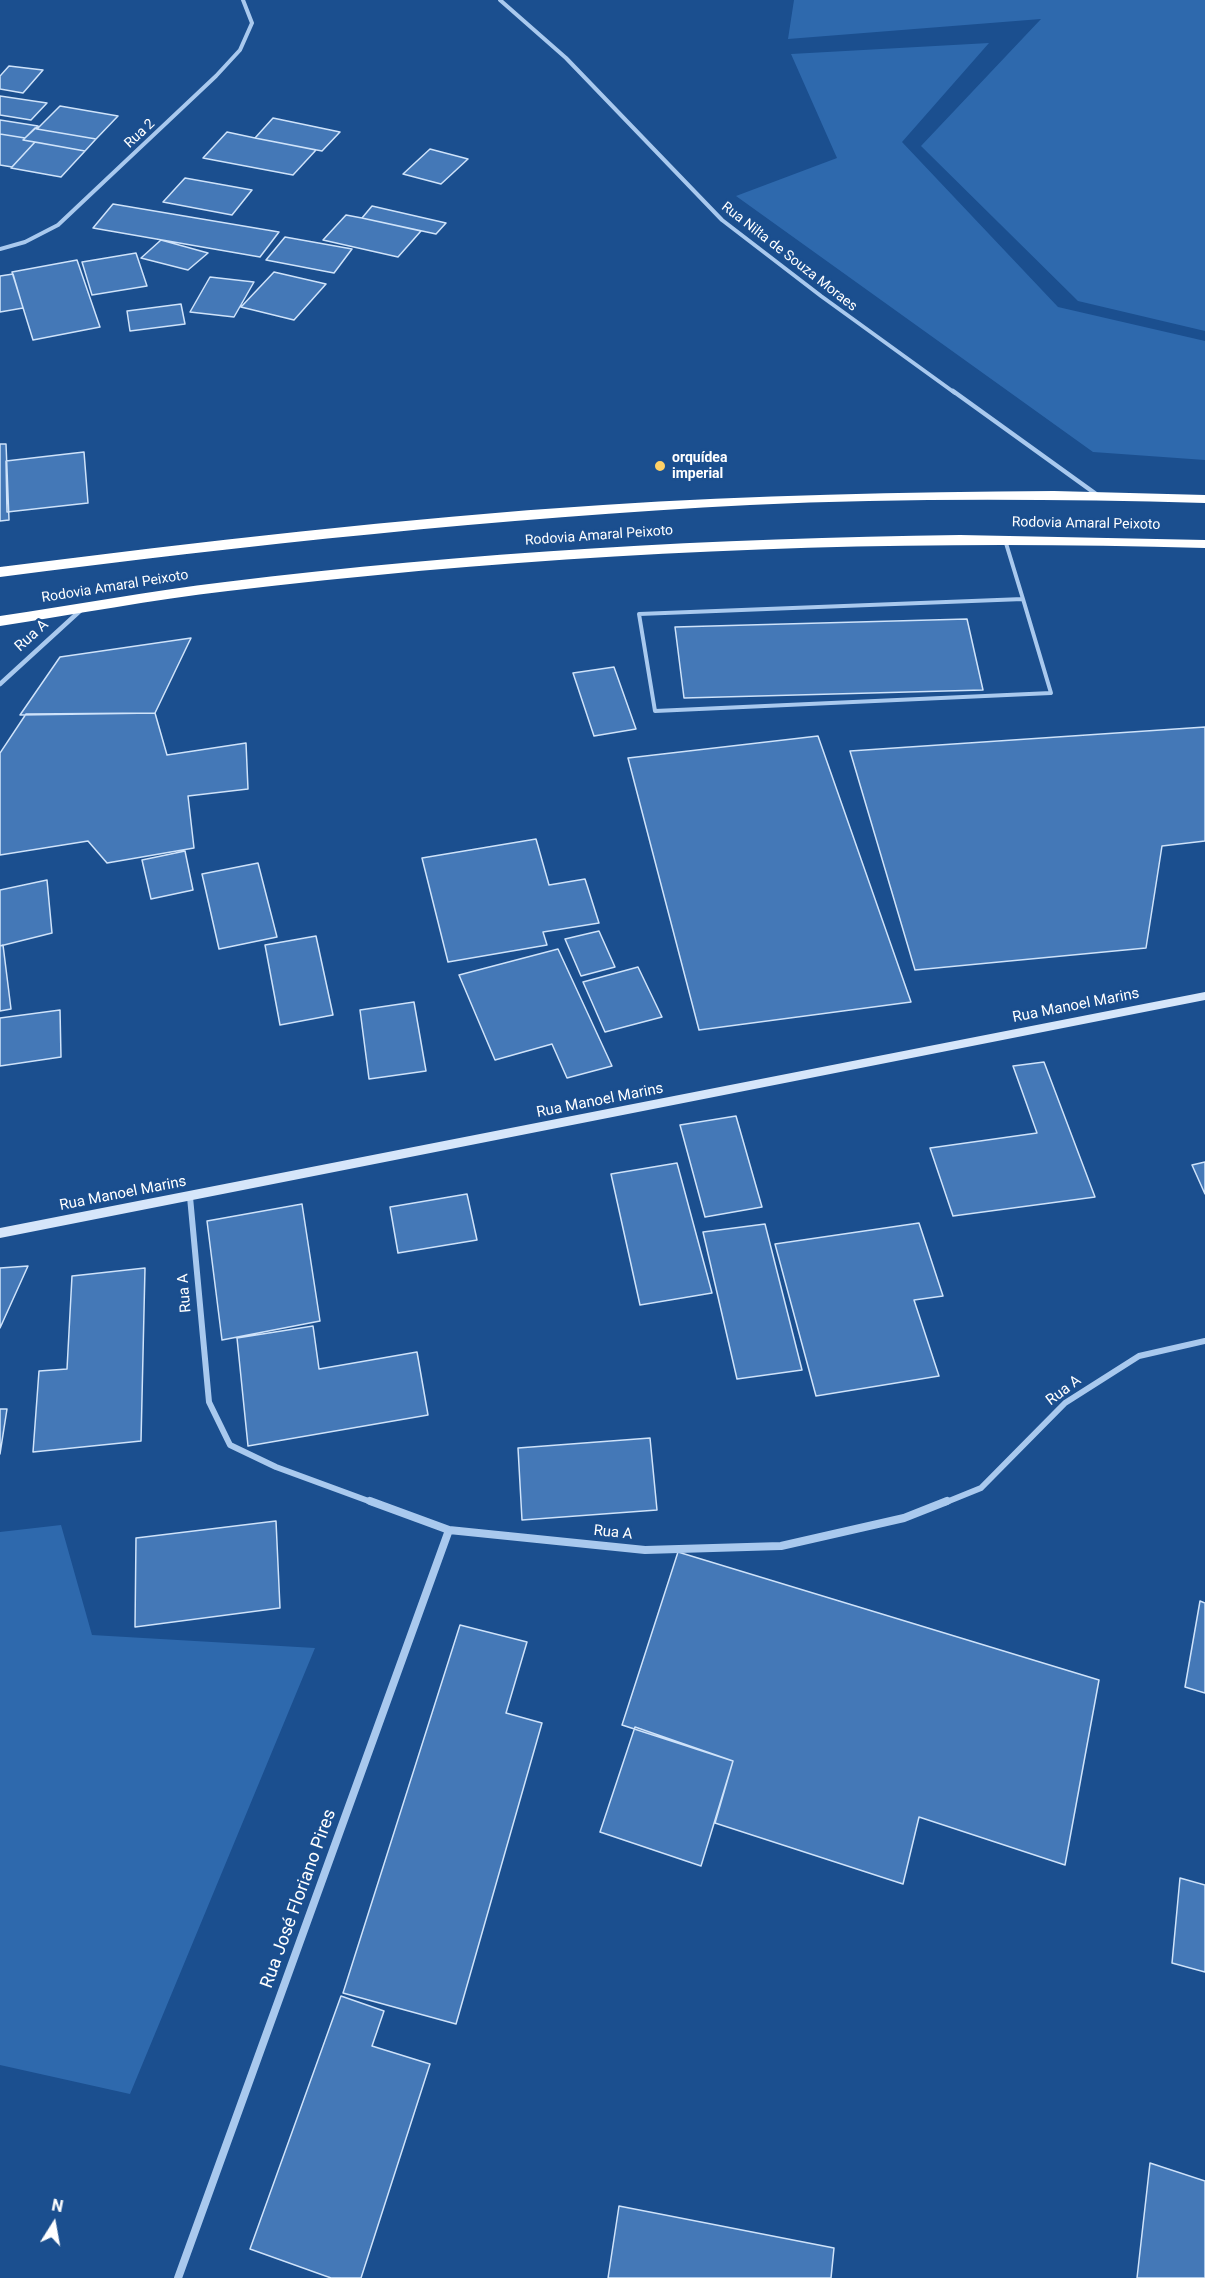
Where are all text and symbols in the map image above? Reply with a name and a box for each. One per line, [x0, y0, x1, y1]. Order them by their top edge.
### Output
street label: Rua 2 [121, 116, 159, 152]
street label: Rua Nilta de Souza Moraes [718, 199, 860, 315]
place label: orquídea imperial [672, 450, 727, 482]
marker: orquídea imperial [653, 459, 667, 473]
street label: Rodovia Amaral Peixoto [1012, 514, 1160, 534]
street label: Rodovia Amaral Peixoto [524, 522, 674, 550]
street label: Rodovia Amaral Peixoto [40, 567, 190, 607]
street label: Rua A [11, 616, 53, 656]
street label: Rua Manoel Marins [1011, 985, 1141, 1027]
street label: Rua Manoel Marins [535, 1080, 665, 1122]
street label: Rua Manoel Marins [58, 1173, 188, 1215]
street label: Rua A [174, 1273, 196, 1313]
street label: Rua A [1043, 1372, 1085, 1410]
street label: Rua A [593, 1522, 633, 1544]
street label: Rua José Floriano Pires [257, 1807, 341, 1991]
north arrow [24, 2194, 84, 2254]
text: N [50, 2195, 65, 2216]

